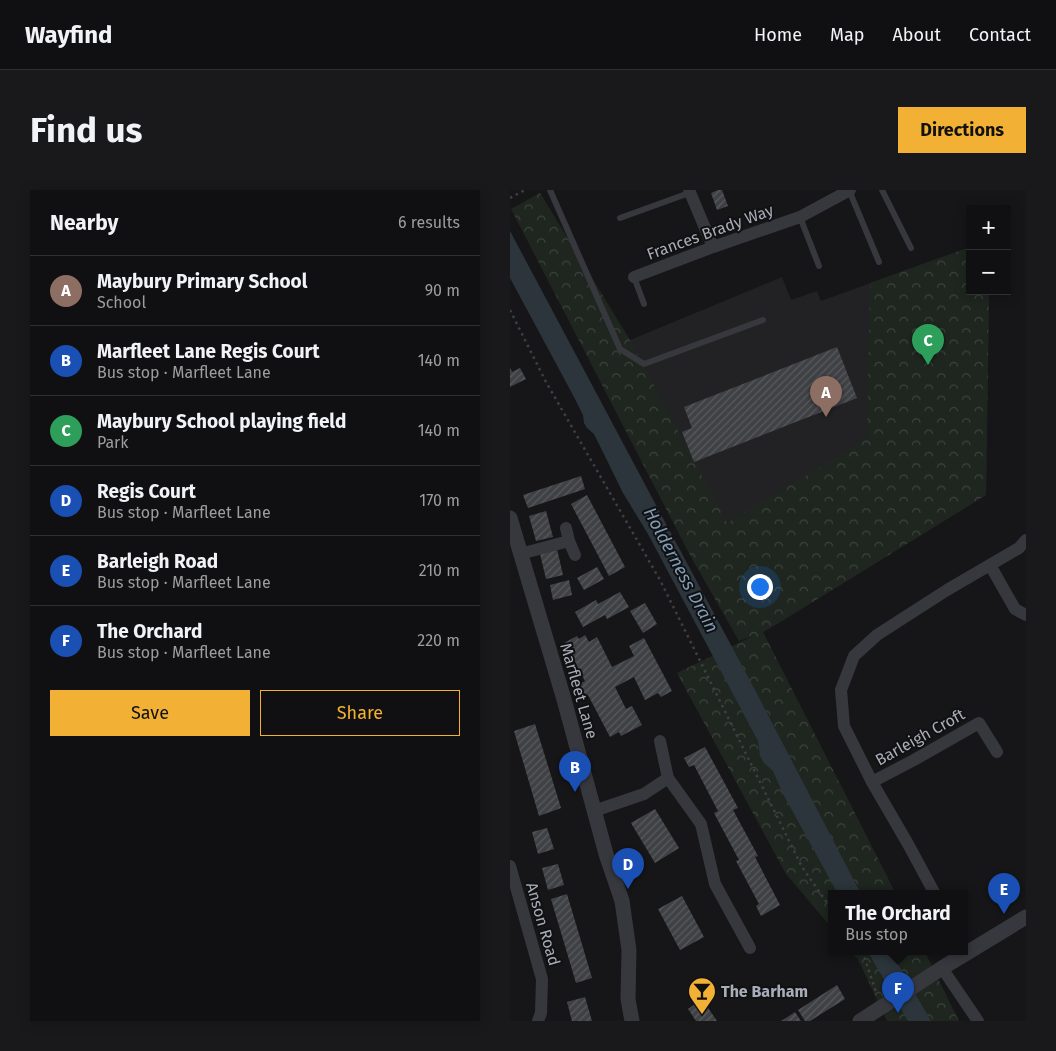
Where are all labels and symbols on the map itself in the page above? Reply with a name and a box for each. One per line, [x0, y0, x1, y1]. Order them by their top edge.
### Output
street label: Frances Brady Way [644, 200, 776, 264]
pin: C [912, 324, 944, 365]
pin: A [810, 376, 842, 417]
water label: Holderness Drain [639, 504, 723, 636]
your location [747, 574, 773, 600]
street label: Marfleet Lane [556, 641, 602, 741]
street label: Barleigh Croft [872, 705, 968, 769]
pin: B [559, 751, 591, 792]
pin: D [612, 848, 644, 889]
pin: E [988, 873, 1020, 914]
street label: Anson Road [522, 880, 564, 968]
pin: F [882, 972, 914, 1013]
bar icon: The Barham [687, 976, 717, 1015]
place label: The Barham [721, 982, 808, 1001]

